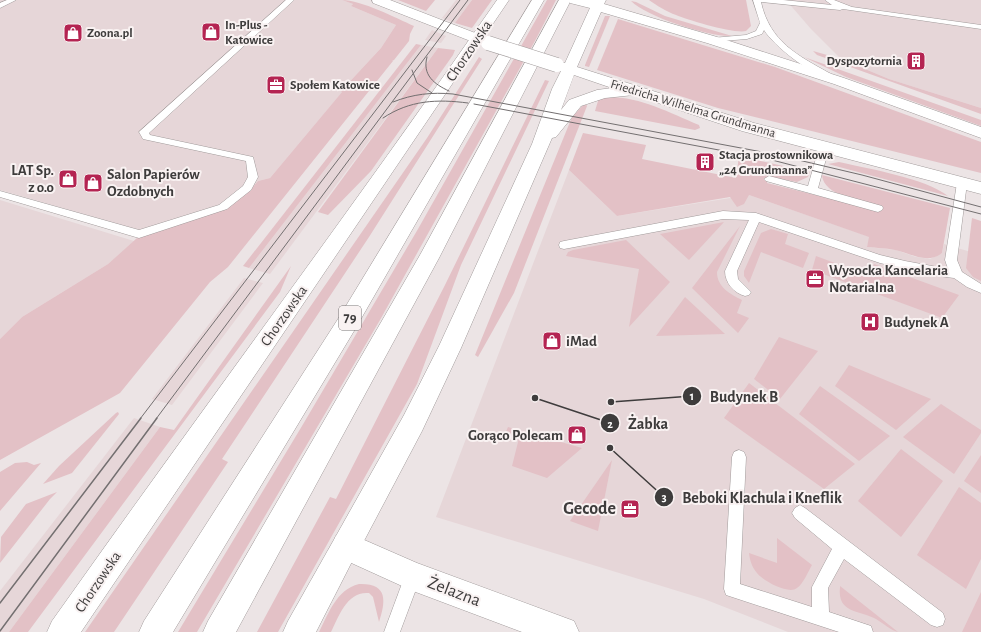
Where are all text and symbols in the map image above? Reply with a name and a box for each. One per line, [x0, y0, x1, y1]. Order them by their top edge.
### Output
street label: Chorzowska [443, 18, 495, 84]
place label: In-Plus - Katowice [225, 19, 273, 47]
shop icon: In-Plus - Katowice [200, 21, 222, 43]
shop icon: Zoona.pl [62, 22, 84, 44]
place label: Zoona.pl [87, 27, 133, 40]
building icon: Dyspozytornia [905, 50, 927, 72]
place label: Dyspozytornia [826, 55, 902, 68]
office icon: Społem Katowice [265, 74, 287, 96]
street label: Friedricha Wilhelma Grundmanna [609, 78, 777, 140]
place label: Społem Katowice [290, 79, 380, 92]
place label: Stacja prostownikowa „24 Grundmanna” [719, 149, 833, 177]
building icon: Stacja prostownikowa „24 Grundmanna” [694, 151, 716, 173]
place label: LAT Sp. z o.o [11, 163, 54, 195]
place label: Salon Papierów Ozdobnych [107, 167, 200, 199]
shop icon: LAT Sp. z o.o [57, 168, 79, 190]
shop icon: Salon Papierów Ozdobnych [82, 172, 104, 194]
place label: Wysocka Kancelaria Notarialna [829, 263, 948, 295]
office icon: Wysocka Kancelaria Notarialna [804, 268, 826, 290]
street label: Chorzowska [258, 283, 310, 349]
road number: 79 [339, 306, 361, 330]
hospital icon: Budynek A [859, 311, 881, 333]
place label: Budynek A [884, 315, 949, 330]
shop icon: iMad [541, 330, 563, 352]
place label: iMad [566, 334, 597, 349]
callout: Budynek B [682, 382, 787, 410]
text: Budynek B [710, 389, 778, 406]
text: 1 [690, 390, 694, 402]
callout: Żabka [600, 409, 676, 437]
text: Żabka [628, 414, 668, 432]
text: 2 [607, 418, 613, 430]
shop icon: Gorąco Polecam [566, 424, 588, 446]
place label: Gorąco Polecam [468, 428, 563, 443]
callout: Beboki Klachula i Kneflik [654, 483, 850, 511]
text: Beboki Klachula i Kneflik [682, 490, 842, 506]
text: 3 [661, 491, 667, 503]
office icon: Gecode [619, 498, 641, 520]
place label: Gecode [563, 500, 616, 518]
street label: Chorzowska [72, 549, 124, 615]
street label: Żelazna [425, 572, 484, 610]

